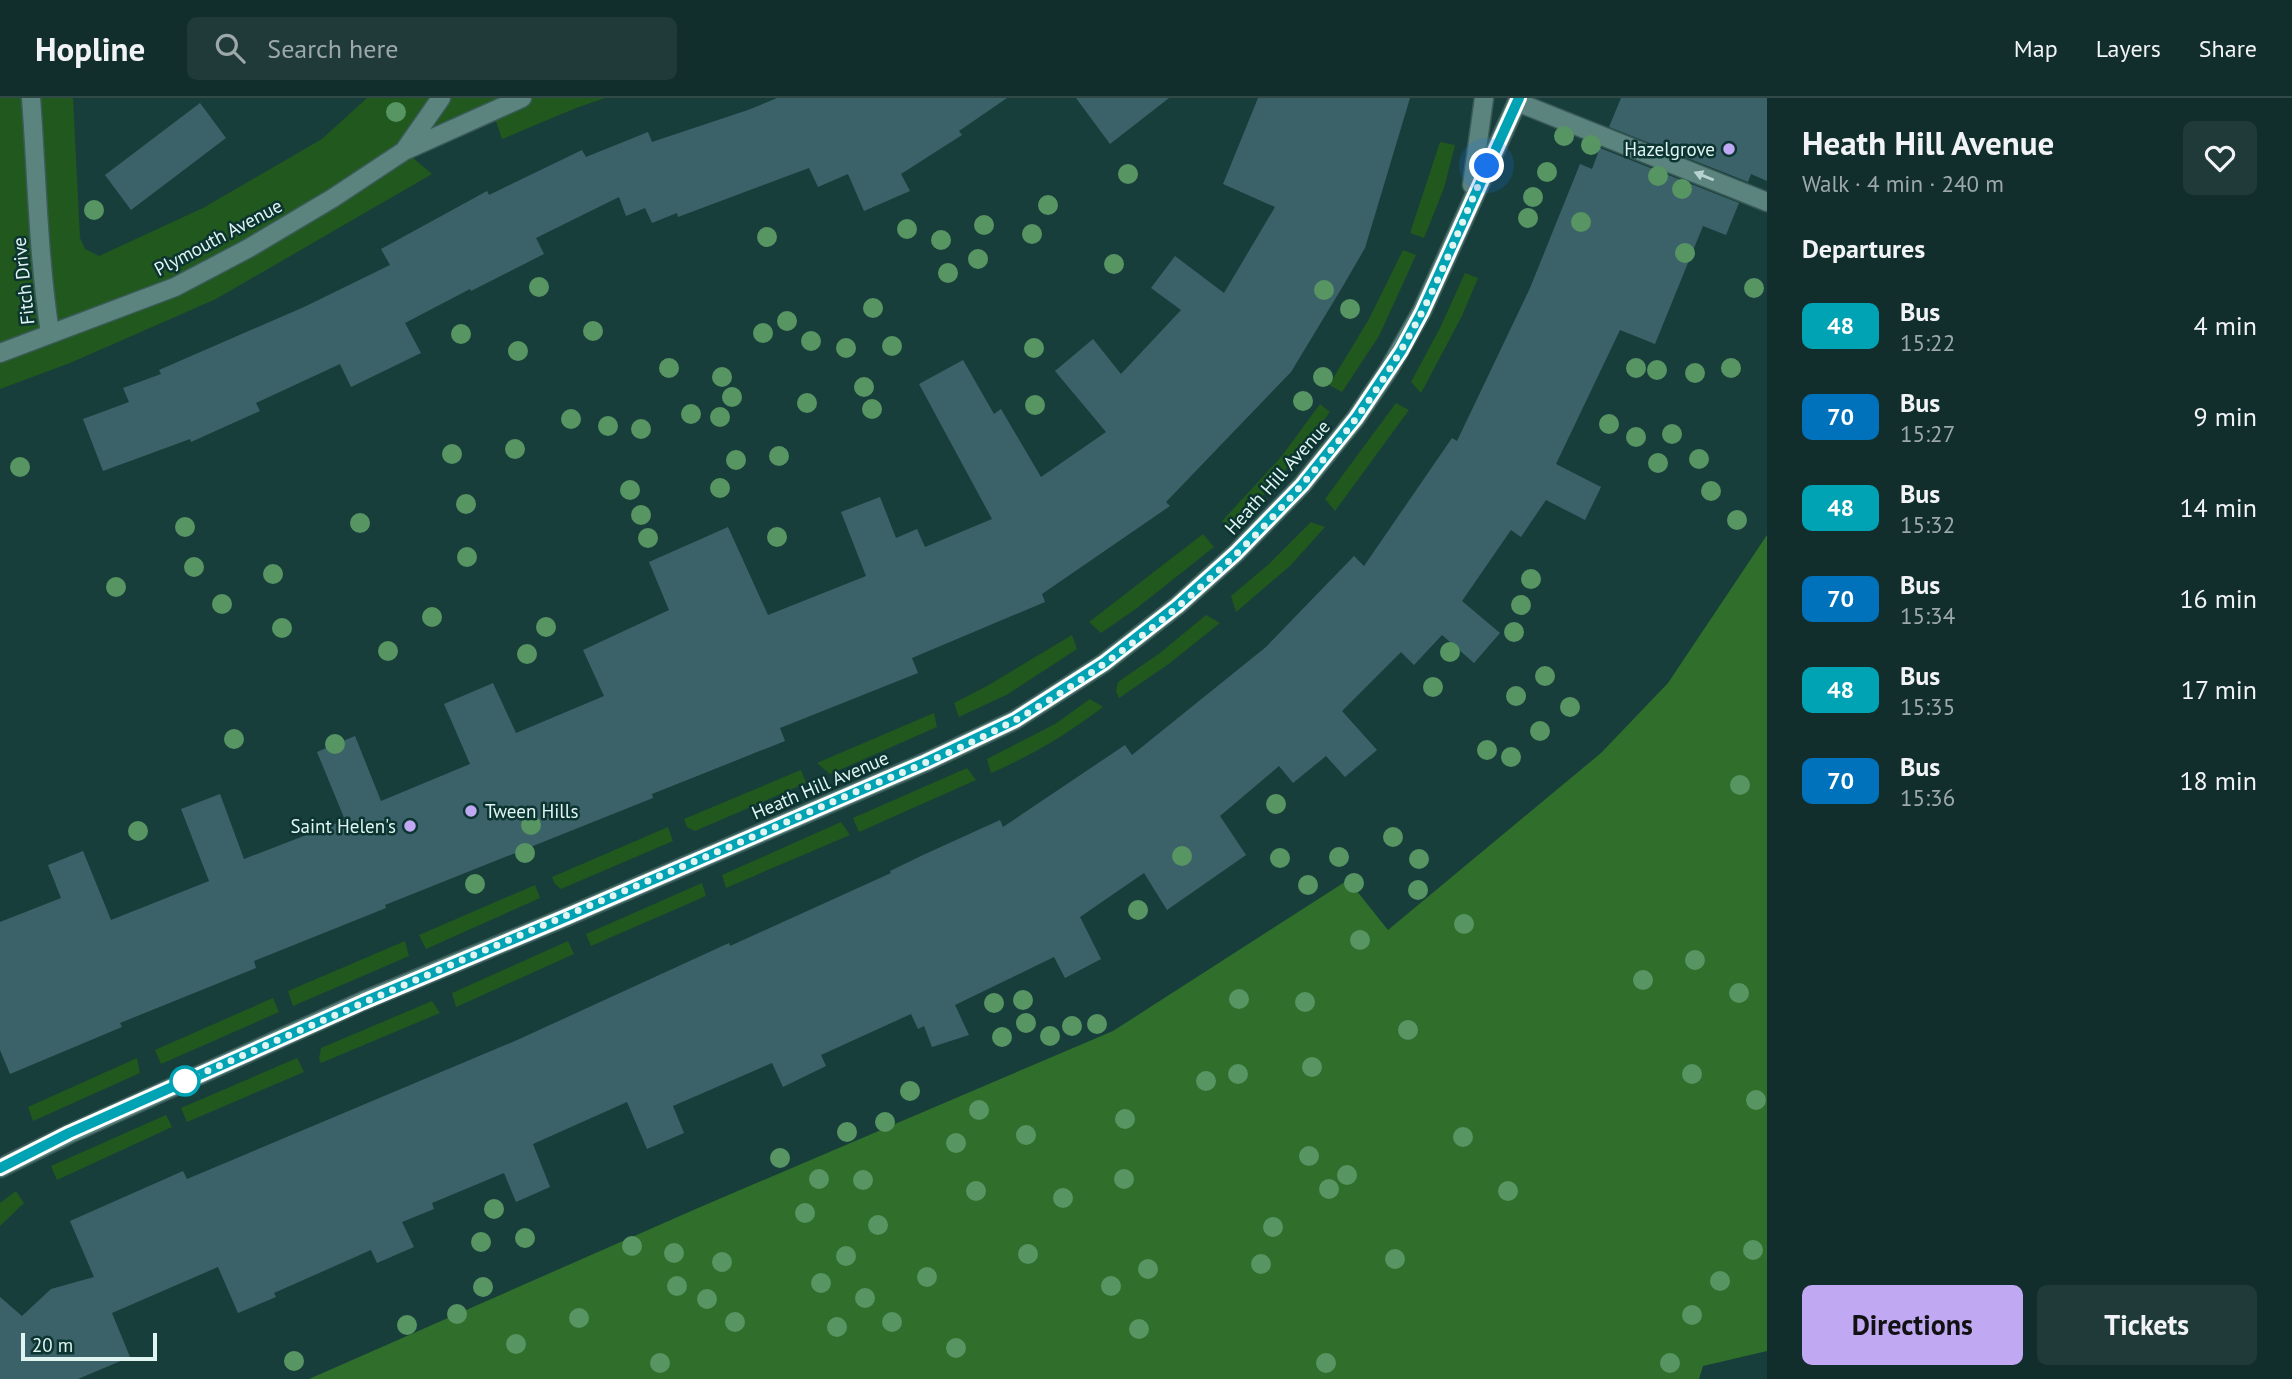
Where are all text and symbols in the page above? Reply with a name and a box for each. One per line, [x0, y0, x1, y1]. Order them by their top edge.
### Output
search box [187, 17, 677, 80]
text: Hopline [35, 27, 145, 70]
icon: search [211, 29, 249, 67]
text: Search here [267, 32, 398, 65]
text: Map [2014, 33, 2058, 64]
text: Layers [2096, 33, 2161, 64]
text: Share [2199, 33, 2257, 64]
text: Heath Hill Avenue [1802, 121, 2054, 164]
button: heart [2183, 121, 2257, 195]
place label: Hazelgrove [1624, 137, 1715, 161]
marker: Hazelgrove [1721, 141, 1737, 157]
your location [1469, 148, 1504, 183]
text: Walk · 4 min · 240 m [1802, 169, 2004, 198]
one-way arrow [1693, 171, 1714, 182]
street label: Plymouth Avenue [150, 193, 286, 281]
text: Departures [1802, 232, 1925, 265]
street label: Fitch Drive [6, 236, 40, 326]
text: Bus [1900, 295, 1940, 328]
text: 4 min [2194, 309, 2257, 342]
text: 48 [1827, 310, 1854, 341]
text: 15:22 [1900, 328, 1955, 357]
text: Bus [1900, 386, 1940, 419]
text: 9 min [2194, 400, 2257, 433]
text: 70 [1827, 401, 1854, 432]
street label: Heath Hill Avenue [1219, 415, 1335, 539]
text: 15:27 [1900, 419, 1955, 448]
text: Bus [1900, 477, 1940, 510]
text: 14 min [2179, 491, 2257, 524]
text: 48 [1827, 492, 1854, 523]
text: 15:32 [1900, 510, 1955, 539]
text: Bus [1900, 568, 1940, 601]
text: 16 min [2179, 582, 2257, 615]
text: 70 [1827, 583, 1854, 614]
text: 15:34 [1900, 601, 1955, 630]
text: Bus [1900, 659, 1940, 692]
text: 17 min [2181, 673, 2257, 706]
text: 48 [1827, 674, 1854, 705]
text: 15:35 [1900, 692, 1955, 721]
street label: Heath Hill Avenue [748, 745, 892, 825]
text: Bus [1900, 750, 1940, 783]
text: 18 min [2179, 764, 2257, 797]
text: 70 [1827, 765, 1854, 796]
text: 15:36 [1900, 783, 1955, 812]
place label: Tween Hills [485, 799, 578, 823]
marker: Tween Hills [463, 803, 479, 819]
place label: Saint Helen's [291, 814, 396, 838]
marker: Saint Helen's [402, 818, 418, 834]
unlabelled marker [170, 1066, 200, 1096]
button: Directions [1802, 1285, 2023, 1365]
button: Tickets [2037, 1285, 2257, 1365]
scale bar [21, 1330, 158, 1362]
text: 20 m [32, 1333, 73, 1357]

